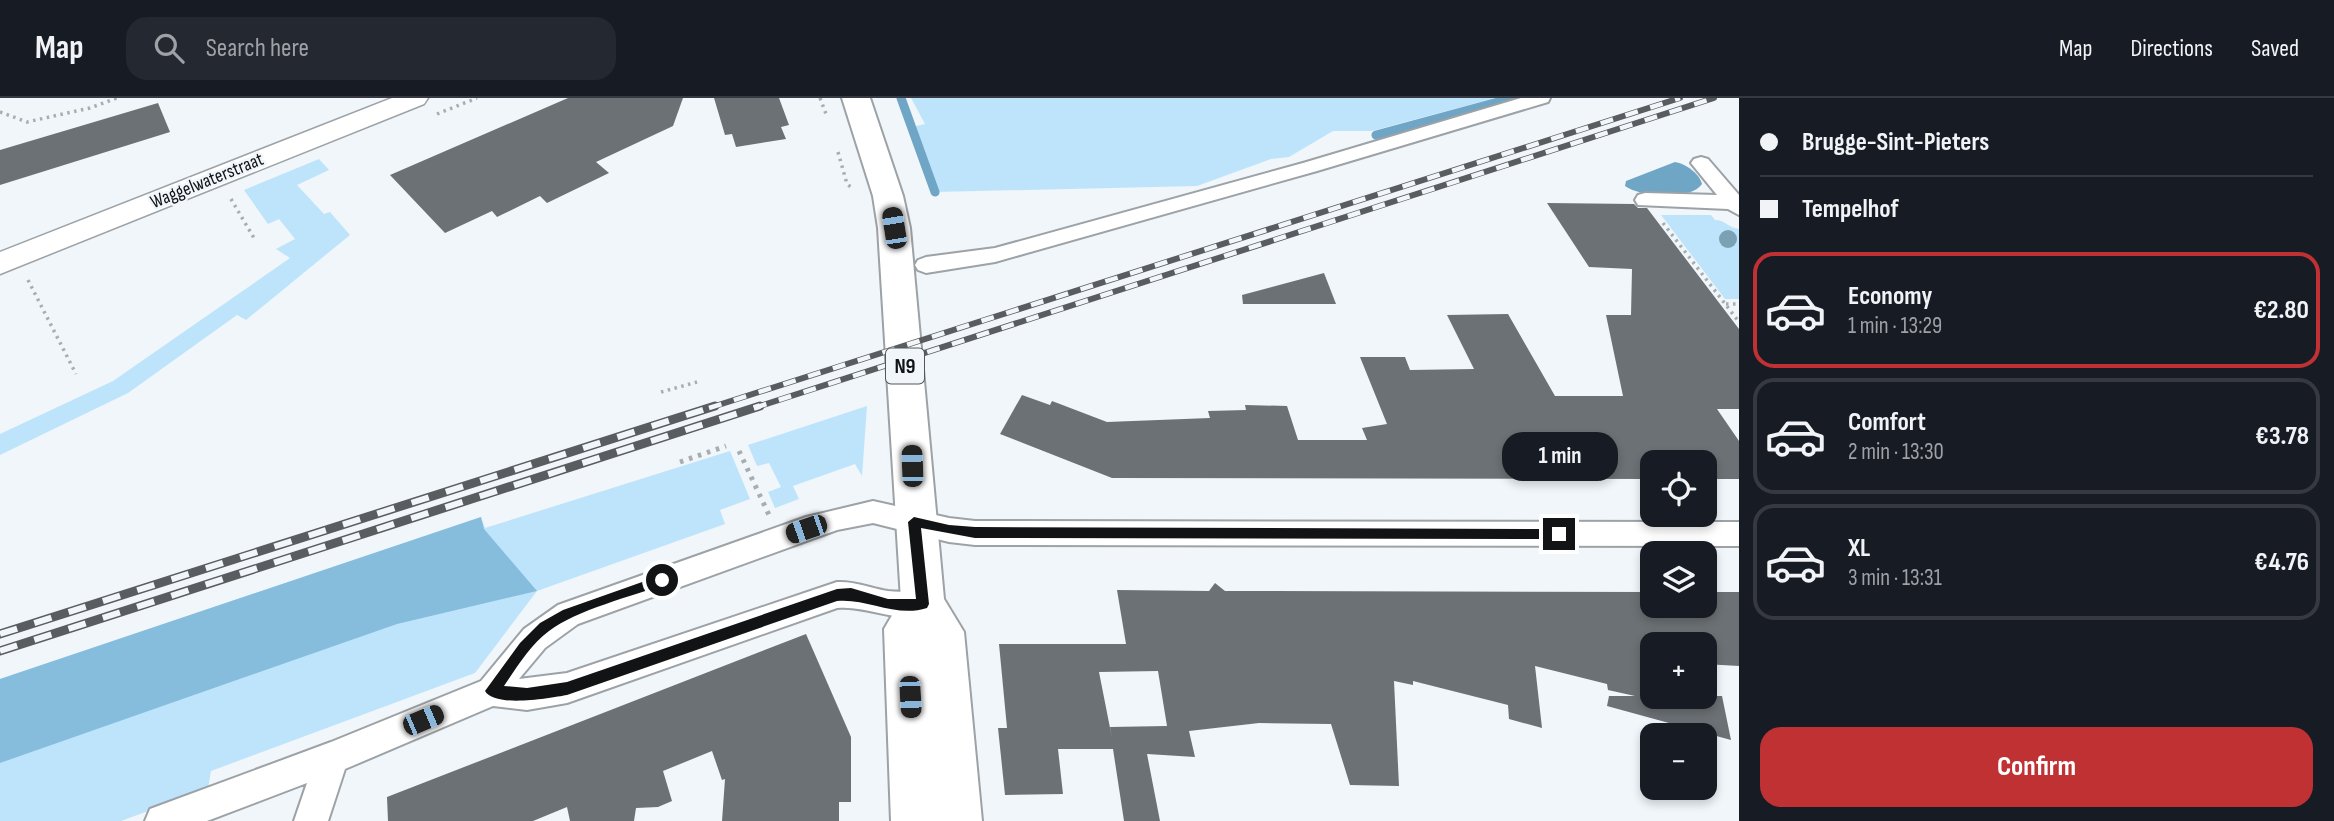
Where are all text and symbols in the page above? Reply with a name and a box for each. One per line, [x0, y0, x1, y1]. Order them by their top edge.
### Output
search box [126, 17, 616, 80]
text: Map [35, 28, 84, 68]
icon: search [150, 29, 188, 67]
text: Search here [206, 33, 309, 64]
text: Map [2059, 34, 2092, 63]
text: Directions [2130, 34, 2213, 63]
text: Saved [2251, 34, 2299, 63]
text: Brugge-Sint-Pieters [1802, 127, 1989, 158]
street label: Waggelwaterstraat [147, 148, 267, 214]
text: Tempelhof [1802, 194, 1899, 225]
car [881, 206, 908, 250]
icon: car [1764, 279, 1827, 342]
text: Economy [1848, 281, 1932, 312]
text: €2.80 [2253, 295, 2309, 326]
text: 1 min · 13:29 [1848, 312, 1942, 340]
road number: N9 [886, 348, 924, 384]
icon: car [1764, 405, 1827, 468]
text: Comfort [1848, 407, 1926, 438]
text: €3.78 [2255, 421, 2309, 452]
callout: 1 min [1501, 432, 1617, 482]
text: 2 min · 13:30 [1848, 438, 1944, 466]
text: 1 min [1539, 442, 1581, 470]
car [901, 445, 924, 487]
map controls [1640, 450, 1717, 800]
button: locate [1640, 450, 1717, 527]
car [783, 512, 830, 546]
route end [1543, 518, 1575, 550]
icon: car [1764, 531, 1827, 594]
text: XL [1848, 533, 1870, 564]
button: layers [1640, 541, 1717, 618]
text: €4.76 [2254, 547, 2309, 578]
route start [646, 564, 678, 596]
text: 3 min · 13:31 [1848, 564, 1942, 592]
button: + [1640, 632, 1717, 709]
car [899, 675, 922, 719]
car [400, 702, 447, 738]
button: − [1640, 723, 1717, 800]
button: Confirm [1760, 727, 2313, 807]

